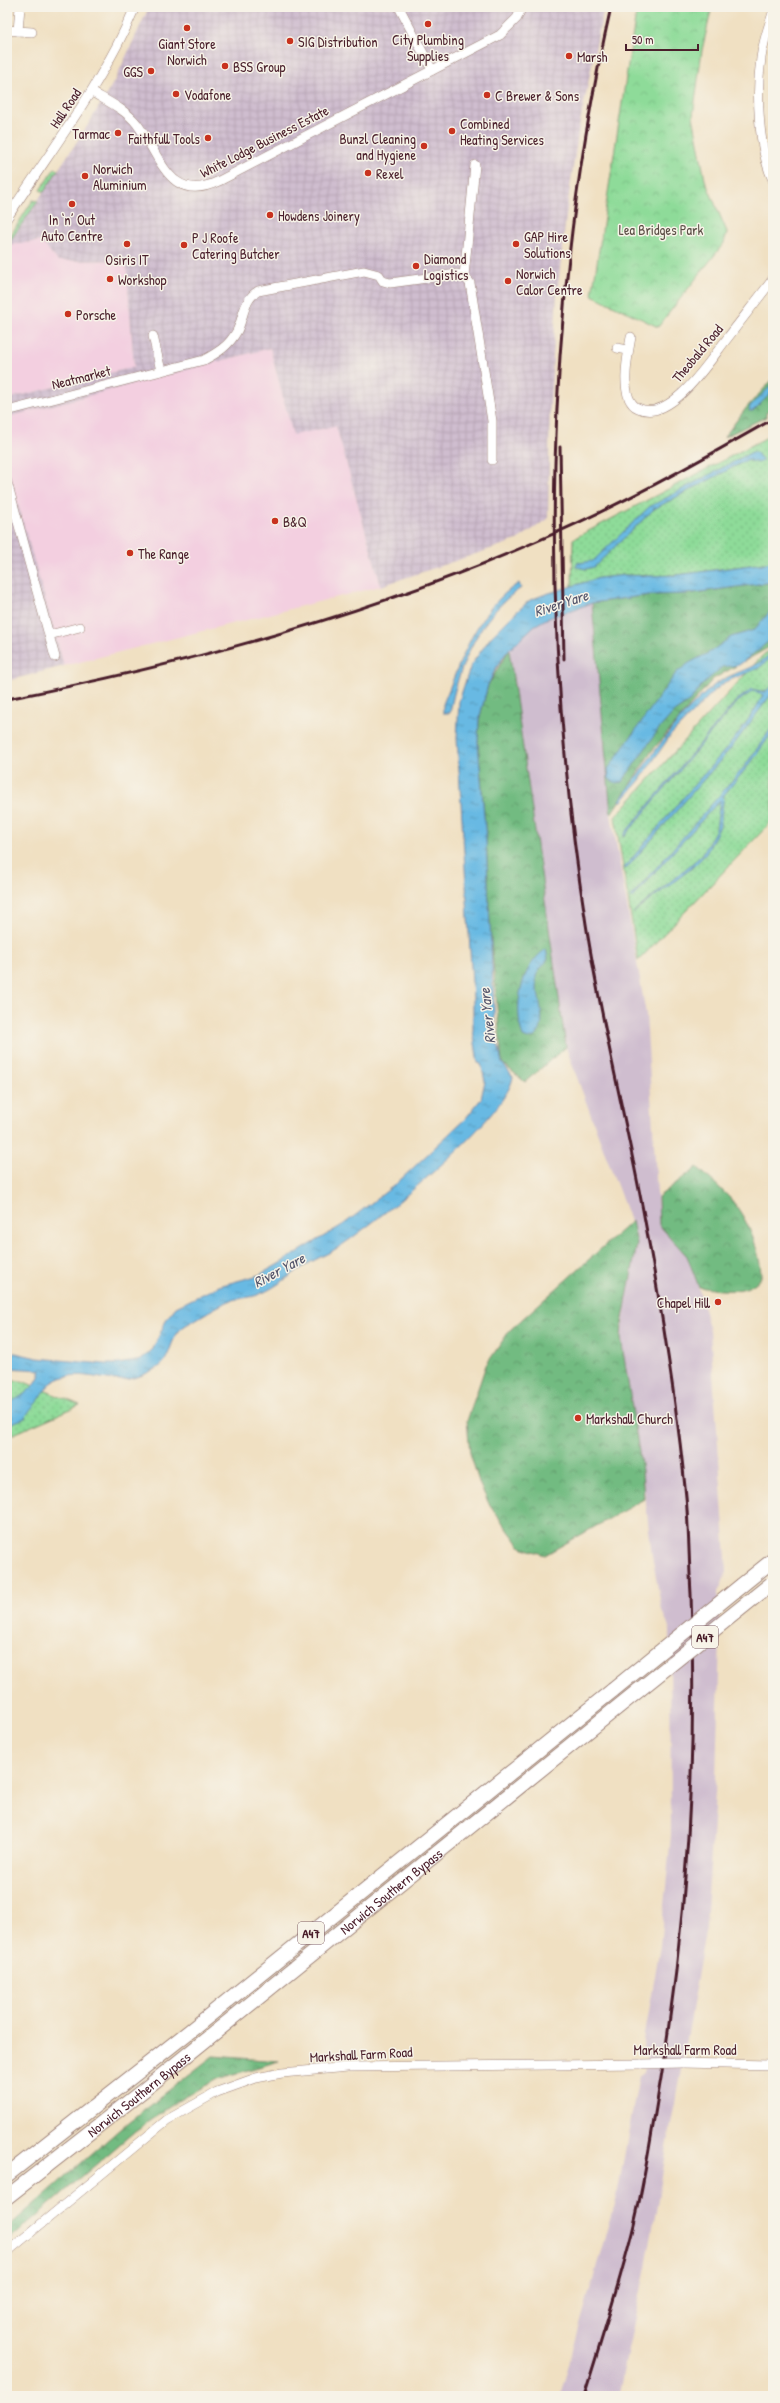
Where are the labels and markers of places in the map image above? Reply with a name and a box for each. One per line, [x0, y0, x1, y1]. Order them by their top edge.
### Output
marker: City Plumbing Supplies [423, 19, 433, 29]
marker: Giant Store Norwich [182, 23, 192, 33]
place label: City Plumbing Supplies [392, 30, 464, 66]
place label: SIG Distribution [298, 32, 377, 51]
place label: Giant Store Norwich [158, 34, 216, 69]
marker: SIG Distribution [285, 36, 295, 46]
place label: Marsh [577, 47, 608, 66]
marker: Marsh [564, 51, 574, 61]
place label: BSS Group [233, 57, 286, 77]
marker: BSS Group [220, 61, 230, 71]
place label: GGS [123, 62, 144, 81]
marker: GGS [146, 66, 156, 76]
place label: Vodafone [184, 85, 231, 104]
place label: C Brewer & Sons [495, 86, 579, 105]
marker: Vodafone [171, 89, 181, 99]
marker: C Brewer & Sons [482, 90, 492, 100]
place label: Combined Heating Services [460, 114, 544, 150]
place label: Tarmac [72, 124, 111, 143]
marker: Combined Heating Services [447, 126, 457, 136]
marker: Tarmac [113, 128, 123, 138]
place label: Faithfull Tools [128, 129, 200, 148]
place label: Bunzl Cleaning and Hygiene [340, 129, 416, 165]
marker: Faithfull Tools [203, 133, 213, 143]
marker: Bunzl Cleaning and Hygiene [419, 141, 429, 151]
place label: Norwich Aluminium [93, 159, 146, 194]
place label: Rexel [376, 164, 404, 183]
marker: Rexel [363, 168, 373, 178]
marker: Norwich Aluminium [80, 171, 90, 181]
marker: In ‘n’ Out Auto Centre [67, 199, 77, 209]
place label: Howdens Joinery [278, 206, 360, 226]
place label: In ‘n’ Out Auto Centre [41, 210, 103, 245]
marker: Howdens Joinery [265, 210, 275, 220]
place label: GAP Hire Solutions [524, 227, 571, 262]
place label: P J Roofe Catering Butcher [192, 228, 280, 264]
marker: Osiris IT [122, 239, 132, 249]
marker: GAP Hire Solutions [511, 239, 521, 249]
marker: P J Roofe Catering Butcher [179, 240, 189, 250]
place label: Diamond Logistics [424, 249, 468, 285]
place label: Osiris IT [105, 250, 149, 269]
marker: Diamond Logistics [411, 261, 421, 271]
place label: Norwich Calor Centre [516, 264, 583, 299]
place label: Workshop [118, 270, 166, 290]
marker: Workshop [105, 274, 115, 284]
marker: Norwich Calor Centre [503, 276, 513, 286]
place label: Porsche [76, 305, 116, 324]
marker: Porsche [63, 309, 73, 319]
place label: B&Q [283, 512, 307, 531]
marker: B&Q [270, 516, 280, 526]
place label: The Range [138, 544, 190, 564]
marker: The Range [125, 548, 135, 558]
place label: Chapel Hill [657, 1293, 711, 1313]
marker: Chapel Hill [713, 1297, 723, 1307]
place label: Markshall Church [586, 1409, 673, 1428]
marker: Markshall Church [573, 1413, 583, 1423]

